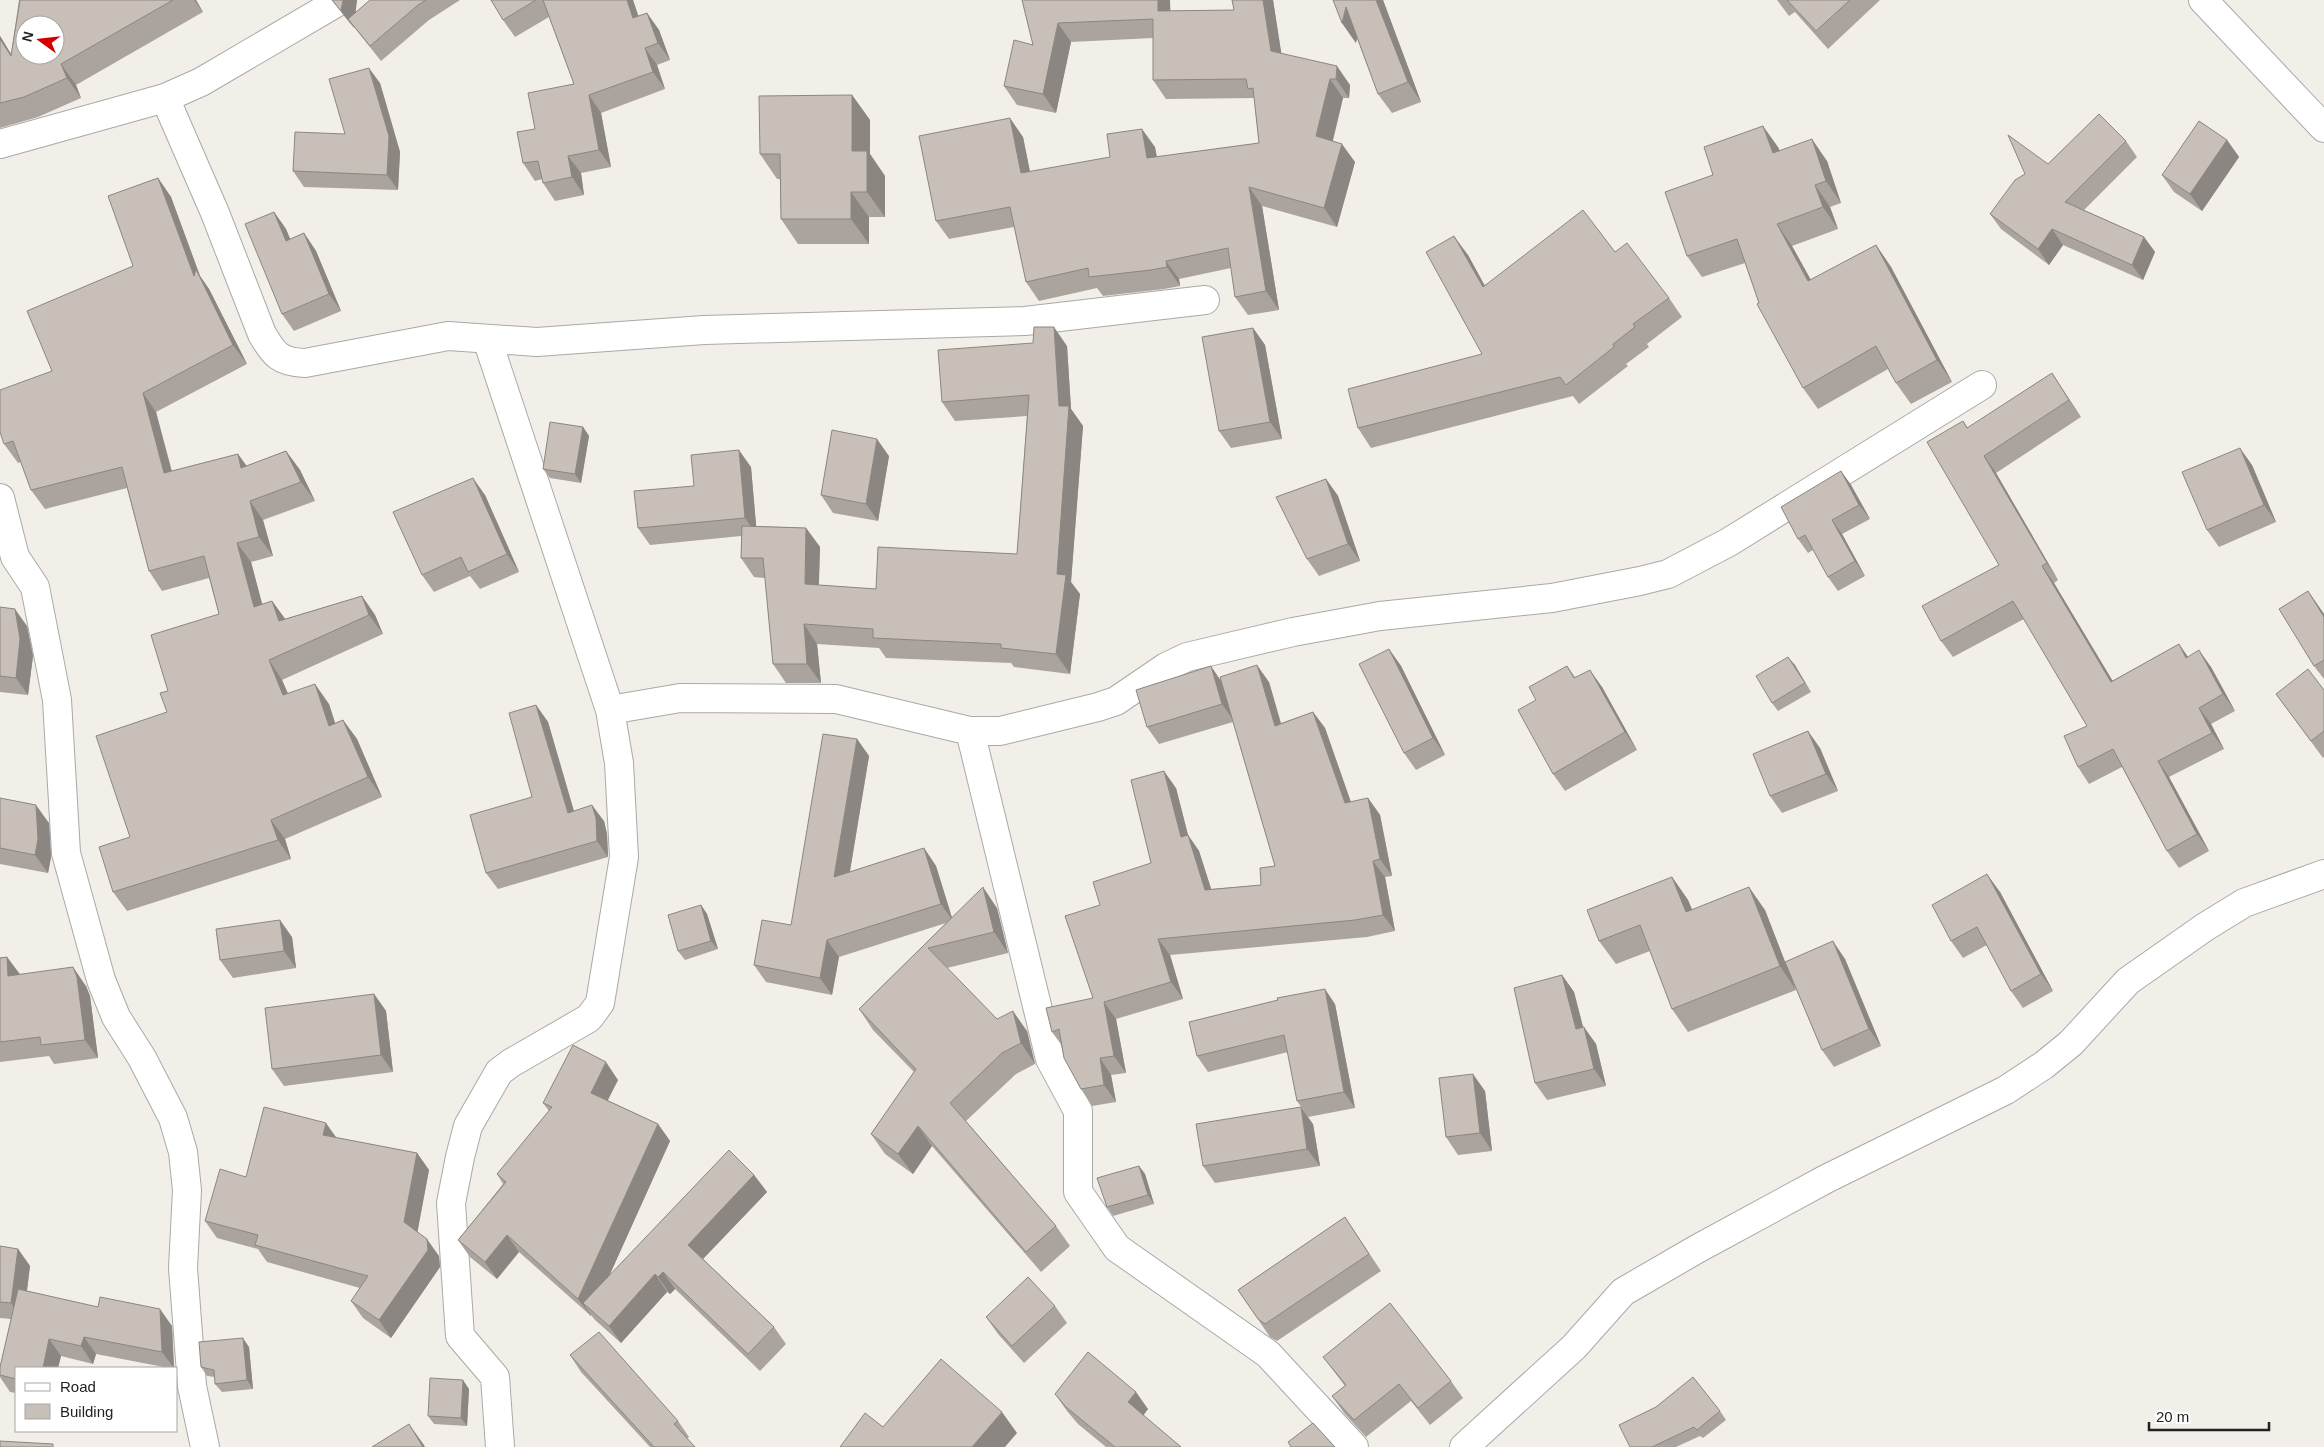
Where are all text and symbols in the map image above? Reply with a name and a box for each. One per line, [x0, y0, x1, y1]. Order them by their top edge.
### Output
north arrow [15, 15, 65, 65]
text: N [18, 30, 36, 44]
legend [15, 1367, 178, 1432]
text: Road [60, 1378, 96, 1395]
scale bar [2149, 1400, 2269, 1432]
text: Building [60, 1403, 113, 1420]
text: 20 m [2156, 1408, 2189, 1425]

